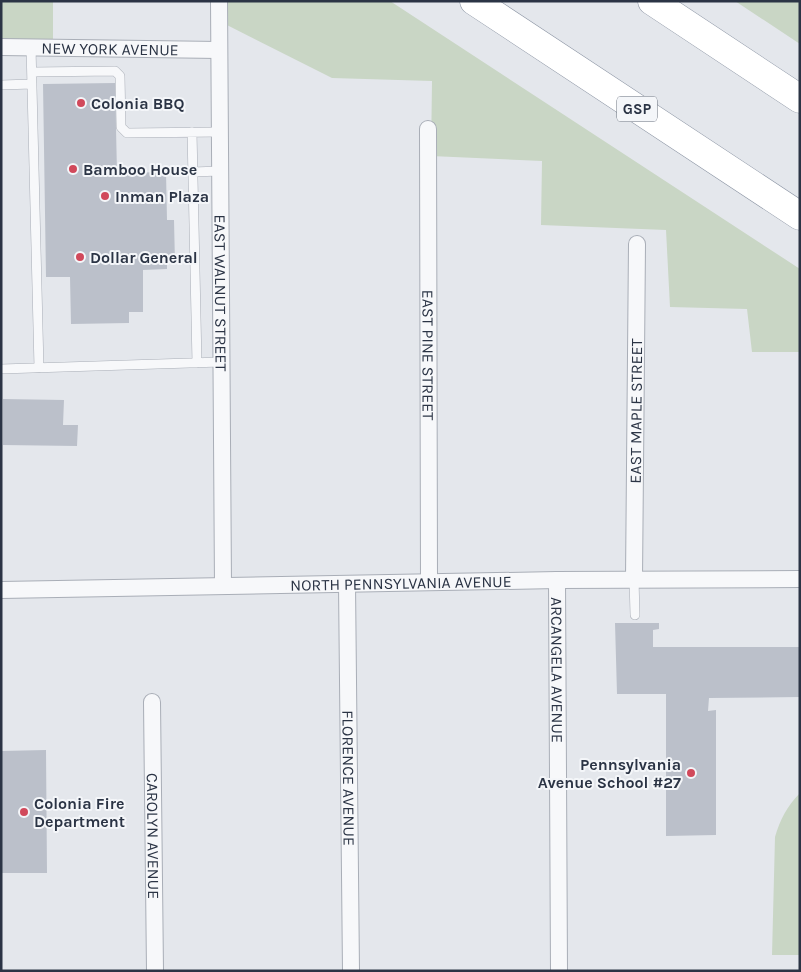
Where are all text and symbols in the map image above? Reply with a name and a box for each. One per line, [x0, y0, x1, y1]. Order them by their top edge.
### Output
street label: NEW YORK AVENUE [41, 38, 179, 59]
place label: Colonia BBQ [91, 94, 184, 113]
road number: GSP [617, 96, 657, 122]
marker: Colonia BBQ [75, 97, 87, 109]
place label: Bamboo House [83, 160, 197, 179]
marker: Bamboo House [67, 163, 79, 175]
place label: Inman Plaza [115, 187, 209, 206]
marker: Inman Plaza [99, 190, 111, 202]
street label: EAST WALNUT STREET [211, 214, 231, 372]
place label: Dollar General [90, 248, 198, 267]
marker: Dollar General [74, 251, 86, 263]
street label: EAST PINE STREET [419, 290, 438, 420]
street label: EAST MAPLE STREET [625, 338, 646, 484]
street label: NORTH PENNSYLVANIA AVENUE [290, 571, 512, 594]
street label: ARCANGELA AVENUE [548, 597, 567, 743]
street label: FLORENCE AVENUE [339, 710, 359, 846]
place label: Pennsylvania Avenue School #27 [538, 755, 681, 792]
marker: Pennsylvania Avenue School #27 [685, 767, 697, 779]
street label: CAROLYN AVENUE [143, 773, 164, 899]
place label: Colonia Fire Department [34, 794, 125, 831]
marker: Colonia Fire Department [18, 806, 30, 818]

